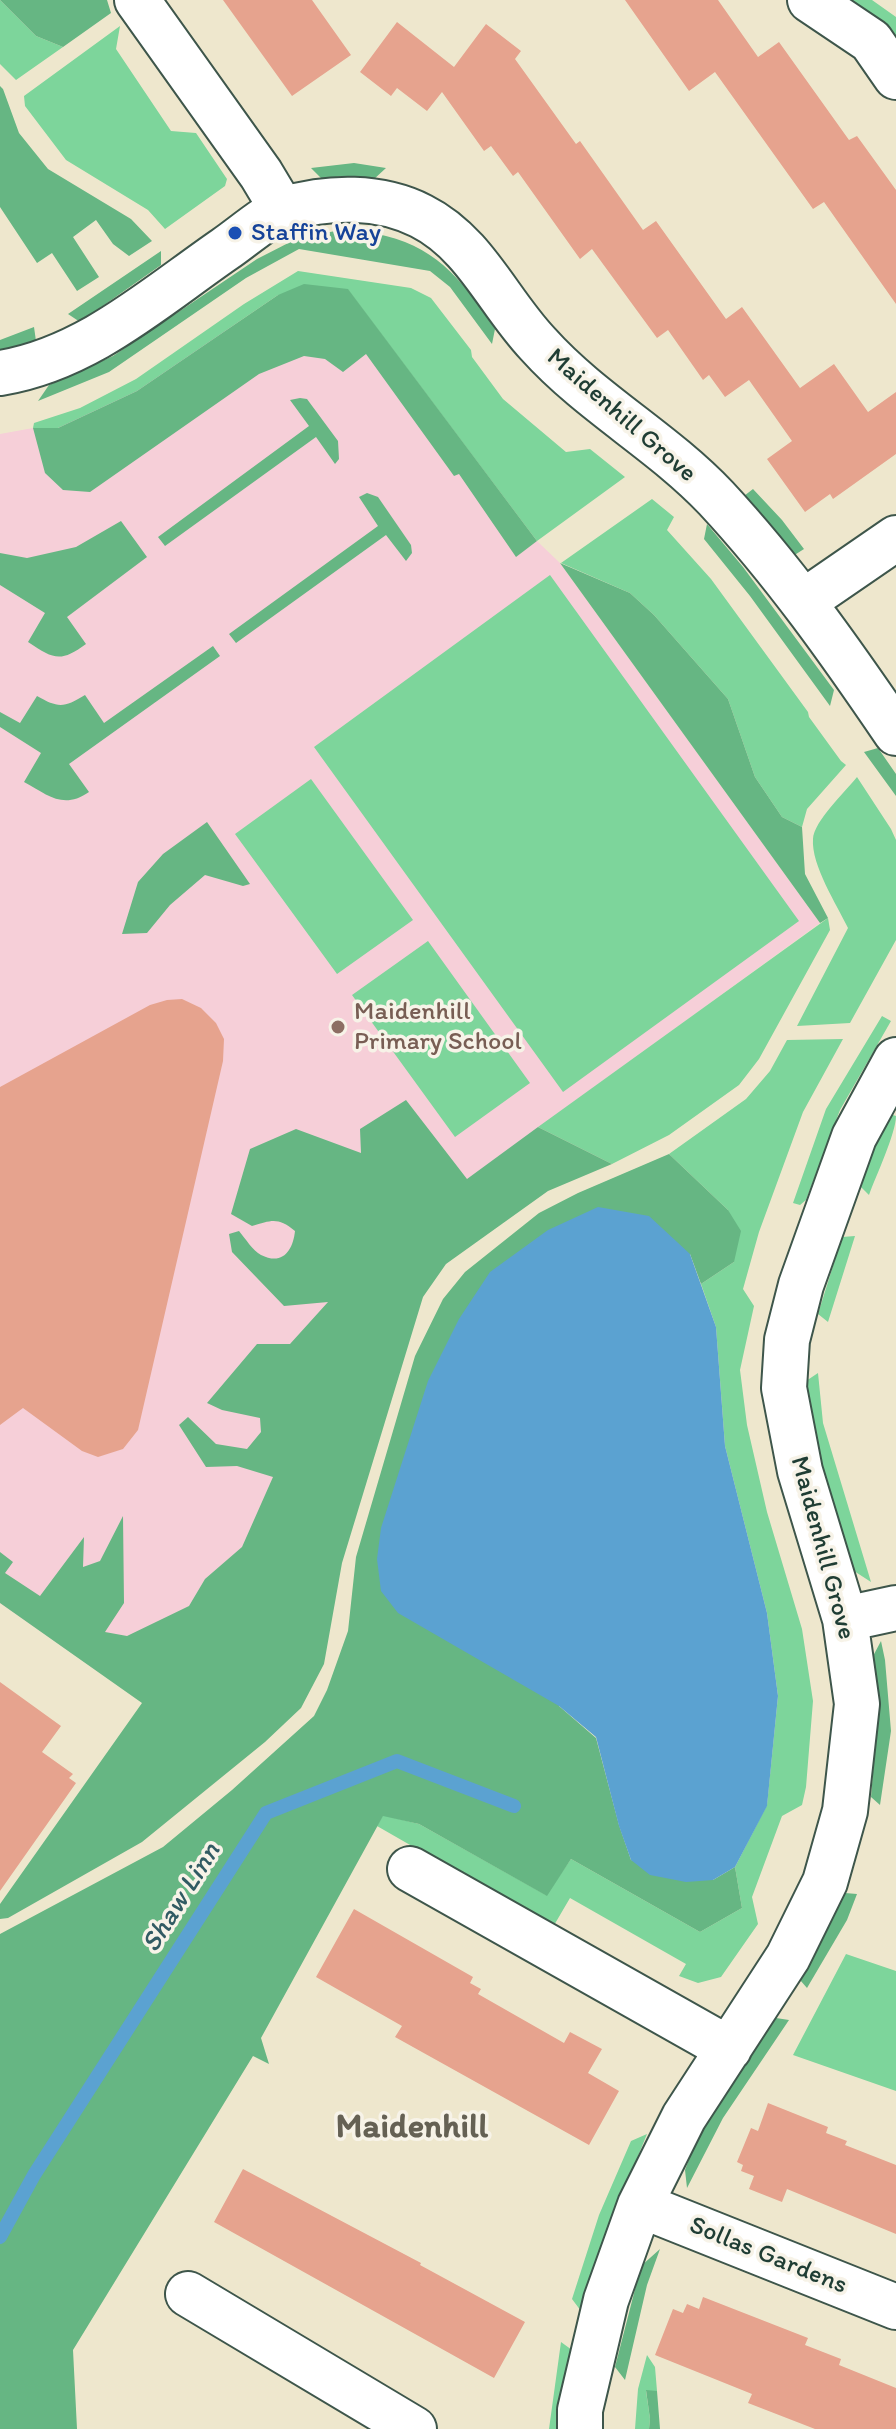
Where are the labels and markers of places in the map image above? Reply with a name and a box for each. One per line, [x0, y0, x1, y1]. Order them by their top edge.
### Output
place label: Staffin Way [251, 217, 381, 249]
marker: Staffin Way [226, 224, 244, 242]
place label: Maidenhill Primary School [354, 996, 522, 1058]
marker: Maidenhill Primary School [329, 1018, 347, 1036]

